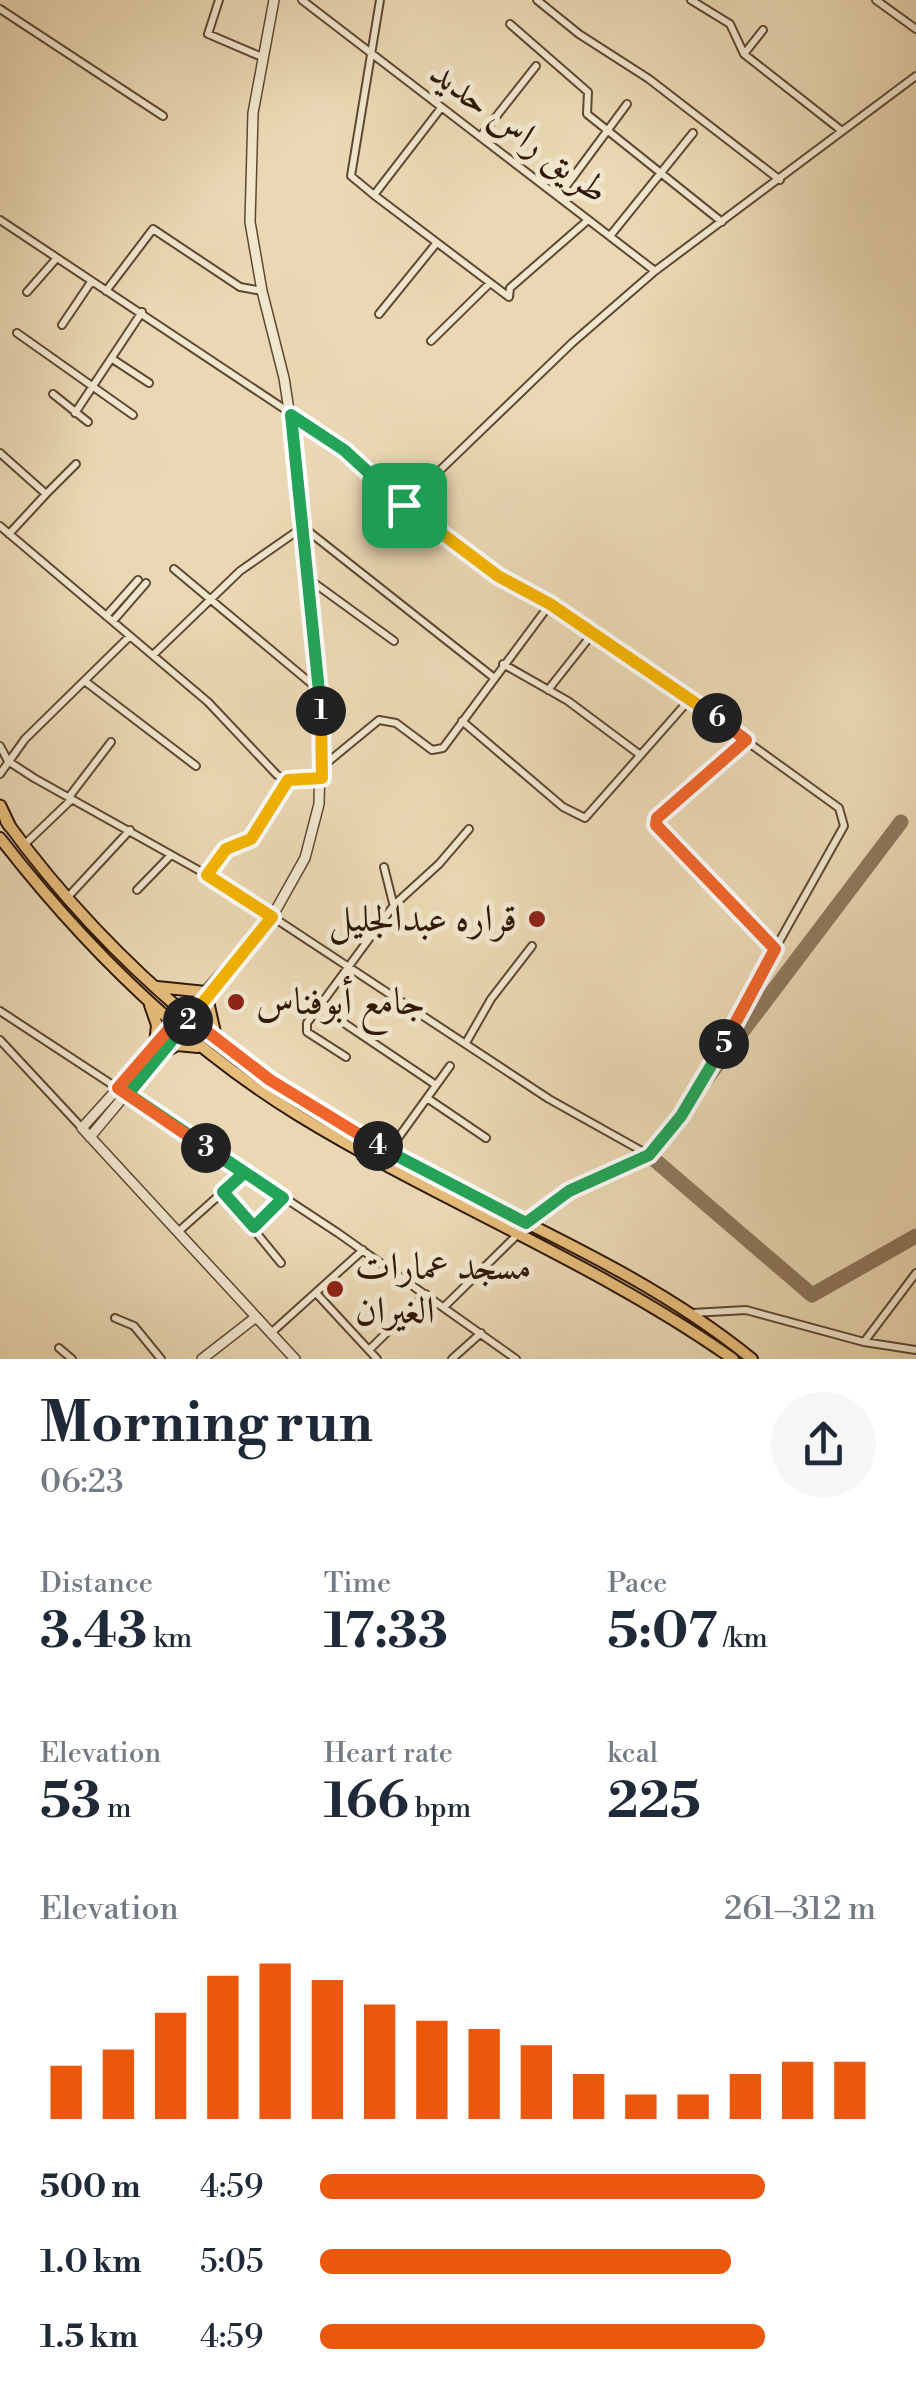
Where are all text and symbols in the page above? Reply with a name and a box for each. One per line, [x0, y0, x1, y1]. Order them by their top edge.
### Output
street label: طريق راس حديد [420, 49, 618, 215]
pin [362, 463, 447, 548]
icon: arrive [377, 478, 432, 533]
pin: 1 [296, 686, 346, 736]
text: 1 [314, 693, 328, 728]
pin: 6 [692, 693, 742, 743]
text: 6 [708, 700, 726, 735]
place label: قراره عبدالجليل [329, 896, 517, 945]
marker: قراره عبدالجليل [526, 908, 548, 930]
place label: جامع أبوفناس [256, 975, 425, 1035]
marker: جامع أبوفناس [225, 991, 247, 1013]
pin: 2 [163, 996, 213, 1046]
text: 2 [179, 1003, 197, 1038]
pin: 5 [699, 1019, 749, 1069]
text: 5 [715, 1026, 733, 1061]
pin: 4 [353, 1121, 403, 1171]
pin: 3 [181, 1123, 231, 1173]
text: 4 [369, 1128, 387, 1163]
text: 3 [198, 1130, 214, 1165]
place label: مسجد عمارات الغيران [355, 1244, 532, 1335]
marker: مسجد عمارات الغيران [324, 1278, 346, 1300]
text: Morning run [40, 1390, 373, 1459]
button: share [771, 1392, 876, 1497]
text: 06:23 [40, 1462, 124, 1502]
text: Distance [40, 1566, 153, 1601]
text: Time [324, 1566, 391, 1601]
text: Pace [607, 1566, 667, 1601]
text: 3.43 [40, 1601, 147, 1663]
text: 17:33 [324, 1601, 448, 1663]
text: 5:07 [607, 1601, 717, 1663]
text: km [147, 1621, 192, 1656]
text: /km [717, 1621, 768, 1656]
text: Elevation [40, 1736, 161, 1771]
text: Heart rate [324, 1736, 453, 1771]
text: kcal [607, 1736, 658, 1771]
text: 53 [40, 1771, 101, 1833]
text: 166 [324, 1771, 409, 1833]
text: 225 [607, 1771, 701, 1833]
text: m [101, 1791, 131, 1826]
text: bpm [409, 1791, 471, 1826]
text: Elevation [40, 1889, 179, 1929]
text: 261–312 m [724, 1889, 876, 1929]
text: 500 m [40, 2167, 141, 2207]
text: 4:59 [200, 2167, 263, 2207]
text: 1.0 km [40, 2242, 142, 2282]
text: 5:05 [200, 2242, 264, 2282]
text: 1.5 km [40, 2317, 138, 2357]
text: 4:59 [200, 2317, 263, 2357]

